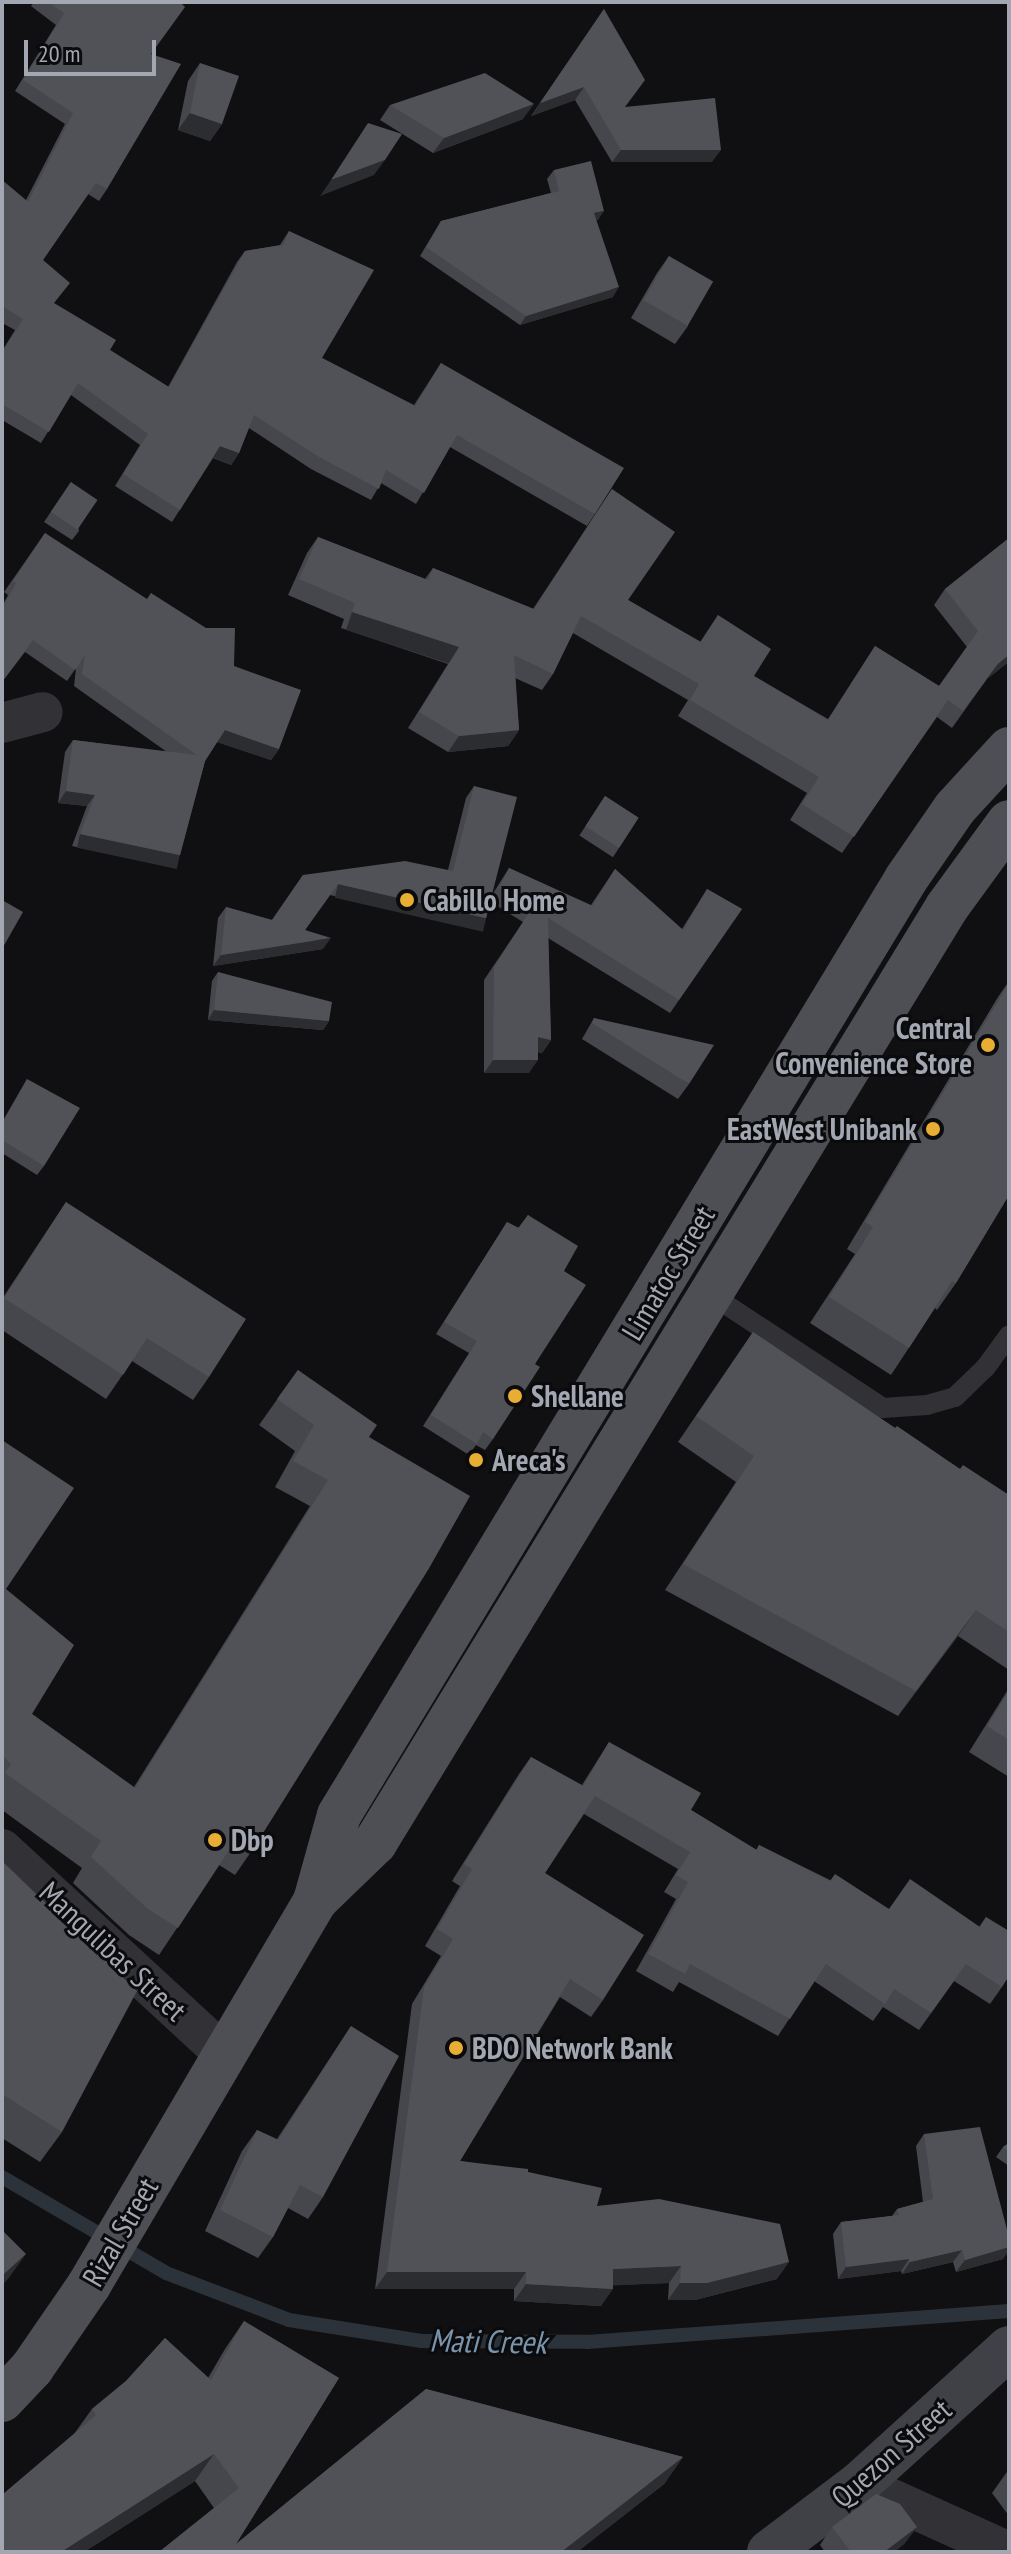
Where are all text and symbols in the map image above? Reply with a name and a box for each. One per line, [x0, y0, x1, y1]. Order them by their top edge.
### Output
scale bar [28, 24, 160, 74]
text: 20 m [38, 38, 80, 69]
place label: Cabillo Home [423, 882, 565, 918]
marker: Cabillo Home [398, 891, 416, 909]
place label: Central Convenience Store [775, 1010, 972, 1080]
marker: Central Convenience Store [979, 1036, 997, 1054]
place label: EastWest Unibank [727, 1111, 917, 1147]
marker: EastWest Unibank [924, 1120, 942, 1138]
street label: Limatoc Street [614, 1199, 722, 1347]
place label: Shellane [531, 1378, 624, 1414]
marker: Shellane [506, 1387, 524, 1405]
place label: Areca's [492, 1442, 566, 1478]
marker: Areca's [467, 1451, 485, 1469]
place label: Dbp [231, 1822, 274, 1858]
marker: Dbp [206, 1831, 224, 1849]
street label: Mangulibas Street [32, 1874, 194, 2028]
place label: BDO Network Bank [472, 2030, 674, 2066]
marker: BDO Network Bank [447, 2039, 465, 2057]
street label: Rizal Street [75, 2171, 165, 2293]
water label: Mati Creek [429, 2321, 547, 2361]
street label: Quezon Street [824, 2391, 958, 2515]

